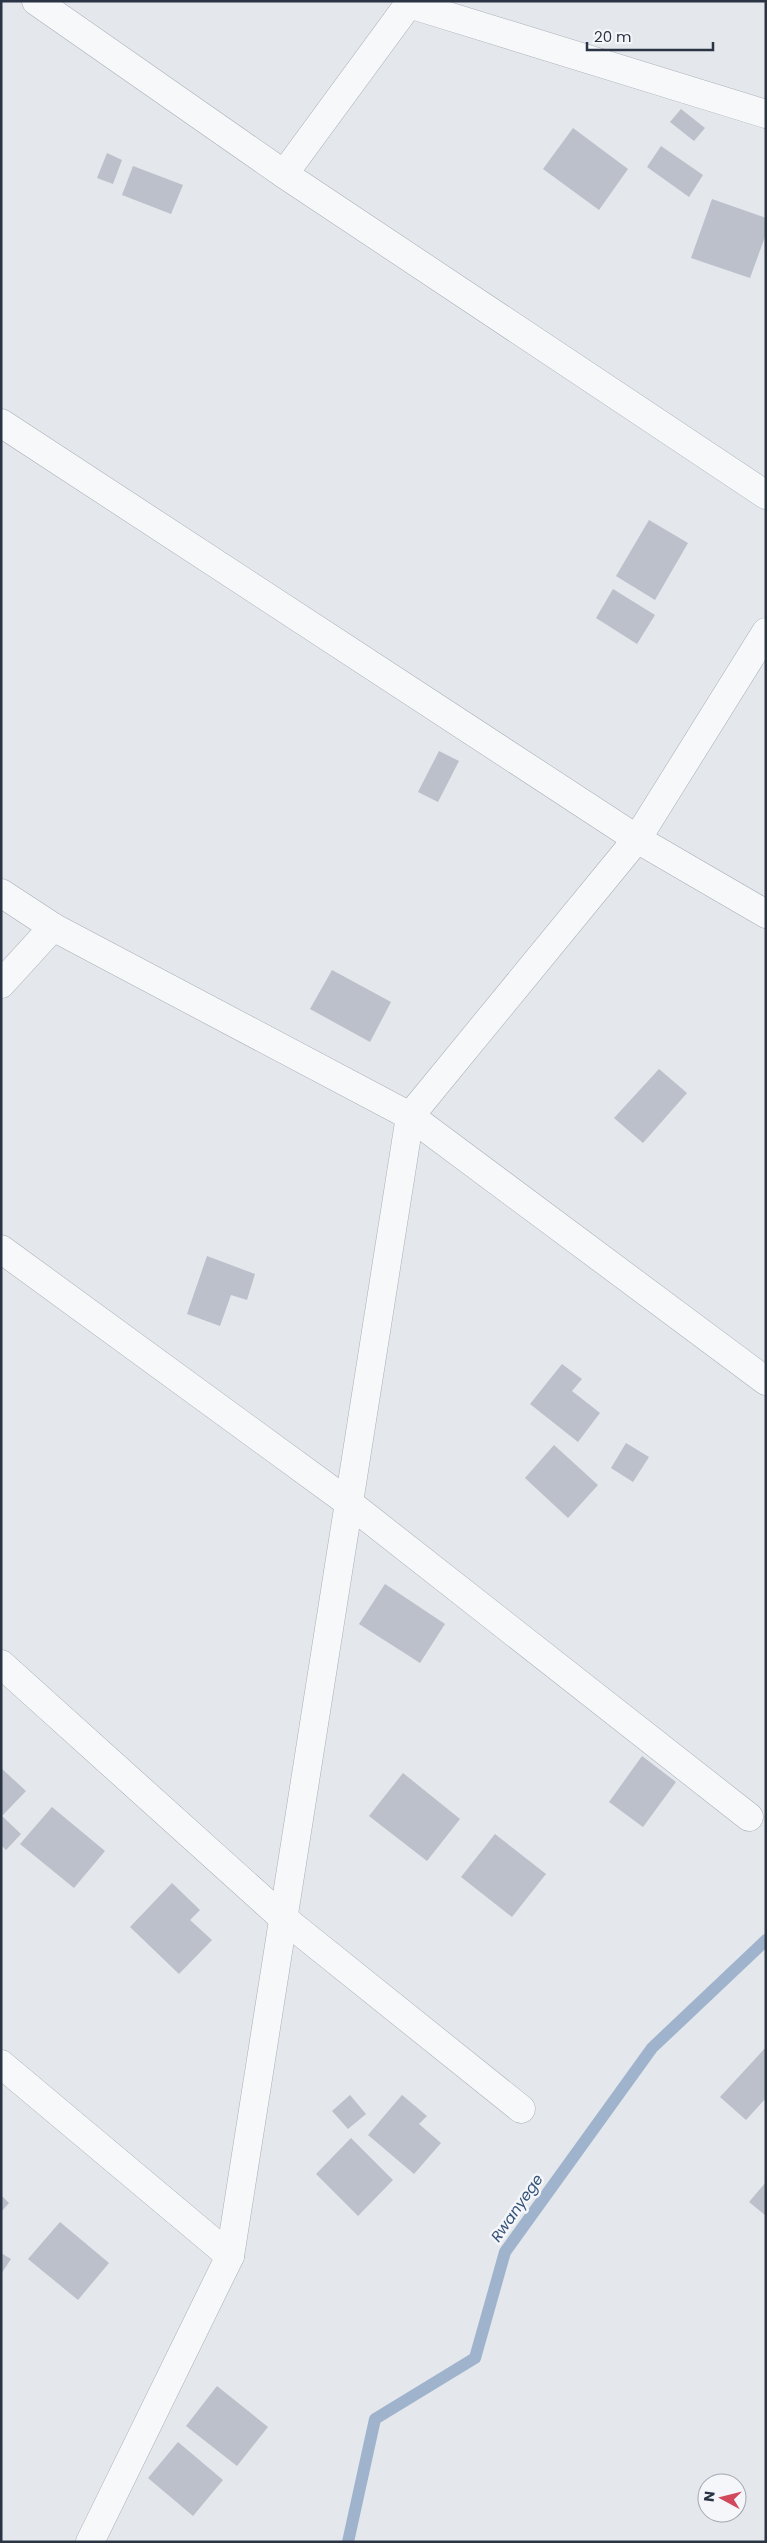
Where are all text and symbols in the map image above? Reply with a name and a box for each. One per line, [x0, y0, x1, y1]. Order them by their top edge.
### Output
scale bar [587, 20, 713, 52]
text: 20 m [594, 26, 632, 47]
water label: Rwanyege [486, 2170, 548, 2246]
north arrow [697, 2473, 747, 2523]
text: N [699, 2490, 720, 2503]

